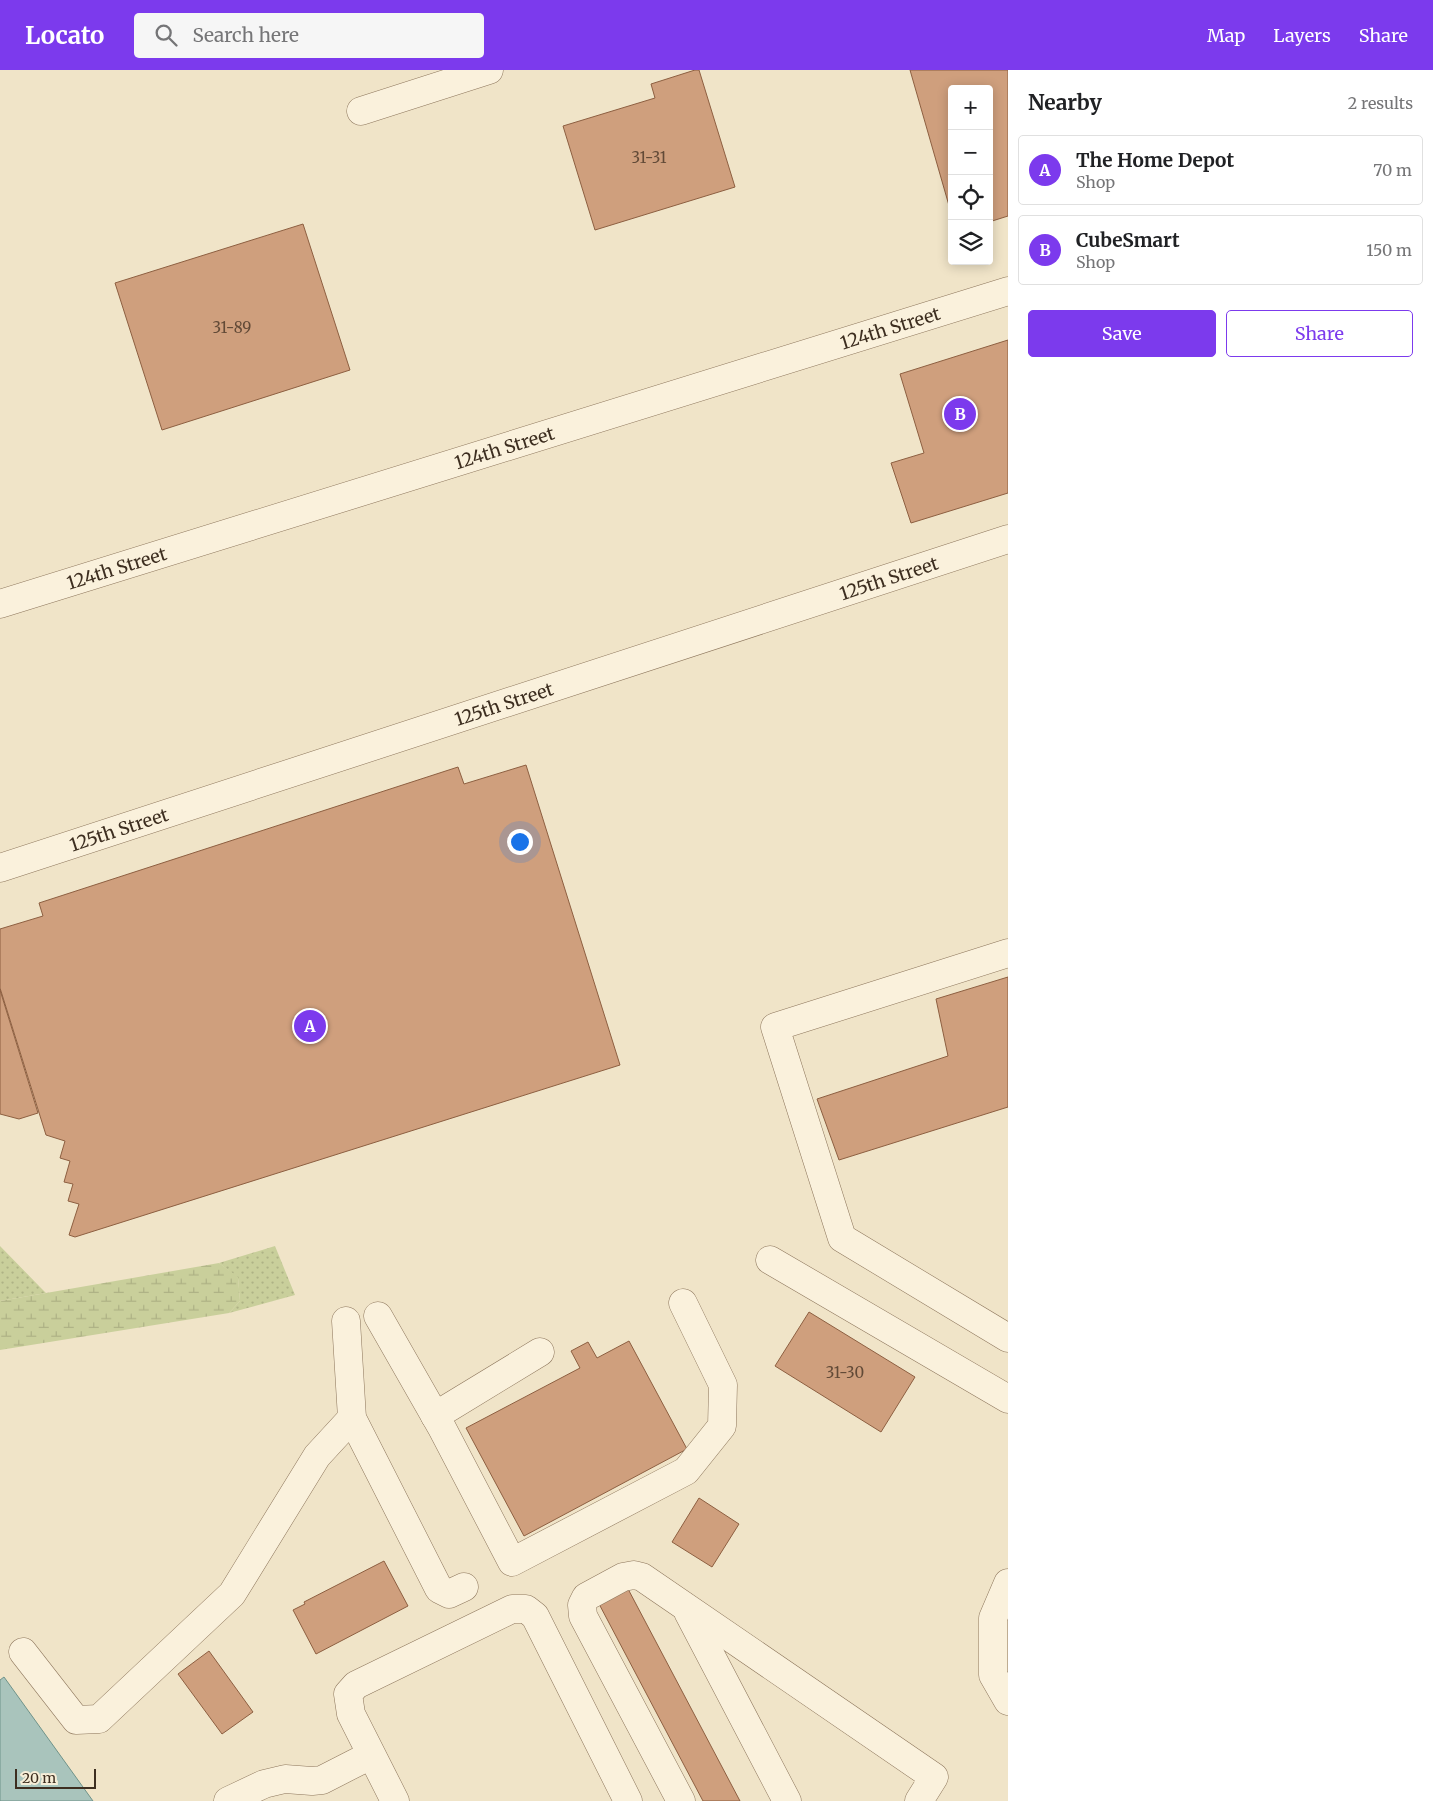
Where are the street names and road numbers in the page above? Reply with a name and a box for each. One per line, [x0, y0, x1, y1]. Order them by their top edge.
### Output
street label: 124th Street [837, 301, 943, 354]
street label: 124th Street [451, 421, 557, 474]
street label: 124th Street [64, 541, 169, 594]
street label: 125th Street [837, 551, 941, 605]
street label: 125th Street [452, 677, 556, 730]
street label: 125th Street [67, 802, 171, 856]

